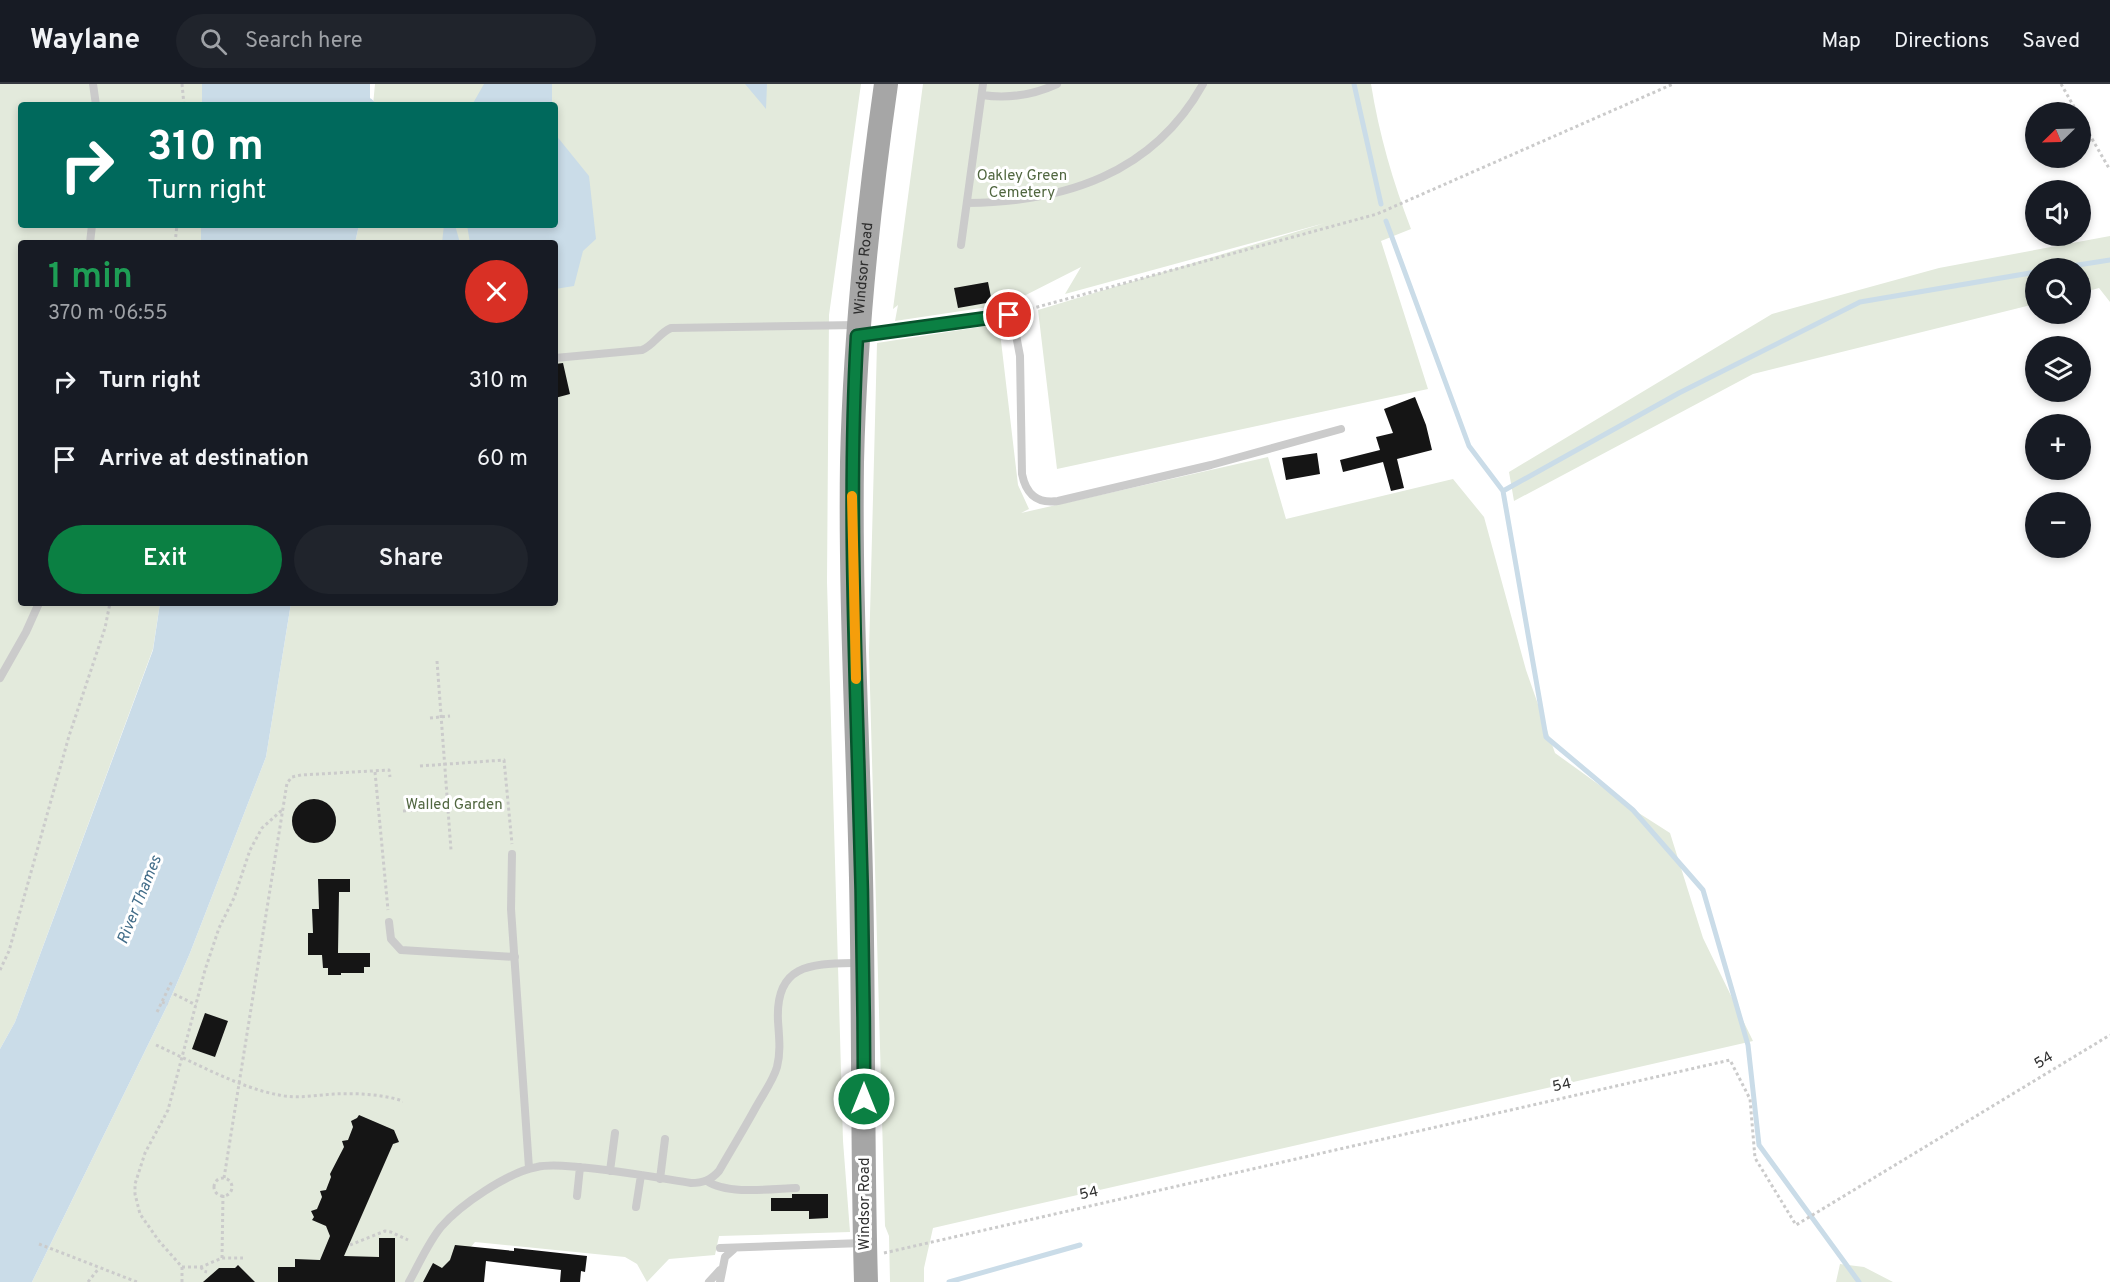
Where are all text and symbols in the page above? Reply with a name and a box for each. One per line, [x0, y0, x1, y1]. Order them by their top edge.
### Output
search box [176, 14, 596, 68]
text: Waylane [30, 23, 140, 59]
icon: search [197, 25, 230, 58]
text: Search here [245, 28, 363, 55]
text: Map [1821, 28, 1861, 55]
text: Directions [1894, 28, 1989, 55]
text: Saved [2022, 28, 2080, 55]
north arrow [2025, 102, 2091, 168]
map controls [2025, 102, 2091, 558]
text: 310 m [147, 122, 264, 175]
icon: right [48, 126, 126, 204]
park label: Oakley Green Cemetery [977, 167, 1067, 203]
text: Turn right [147, 174, 266, 208]
button: sound [2025, 180, 2091, 246]
street label: Windsor Road [850, 221, 878, 316]
text: 1 min [48, 255, 133, 301]
button: search [2025, 258, 2091, 324]
button: close [465, 260, 528, 323]
pin [983, 289, 1034, 340]
icon: arrive [992, 298, 1025, 331]
text: 370 m · 06:55 [48, 301, 168, 327]
button: layers [2025, 336, 2091, 402]
icon: right [48, 365, 81, 398]
text: Turn right [99, 368, 201, 395]
text: 310 m [469, 368, 528, 395]
button: + [2025, 414, 2091, 480]
icon: arrive [48, 443, 81, 476]
text: Arrive at destination [99, 446, 309, 473]
text: 60 m [477, 446, 528, 473]
button: − [2025, 492, 2091, 558]
button: Exit [48, 525, 282, 594]
button: Share [294, 525, 528, 594]
park label: Walled Garden [405, 796, 503, 815]
water label: River Thames [113, 852, 167, 947]
street label: 54 [2031, 1048, 2057, 1074]
position arrow [832, 1067, 896, 1131]
street label: 54 [1551, 1075, 1573, 1097]
street label: Windsor Road [856, 1158, 875, 1250]
street label: 54 [1078, 1183, 1100, 1205]

